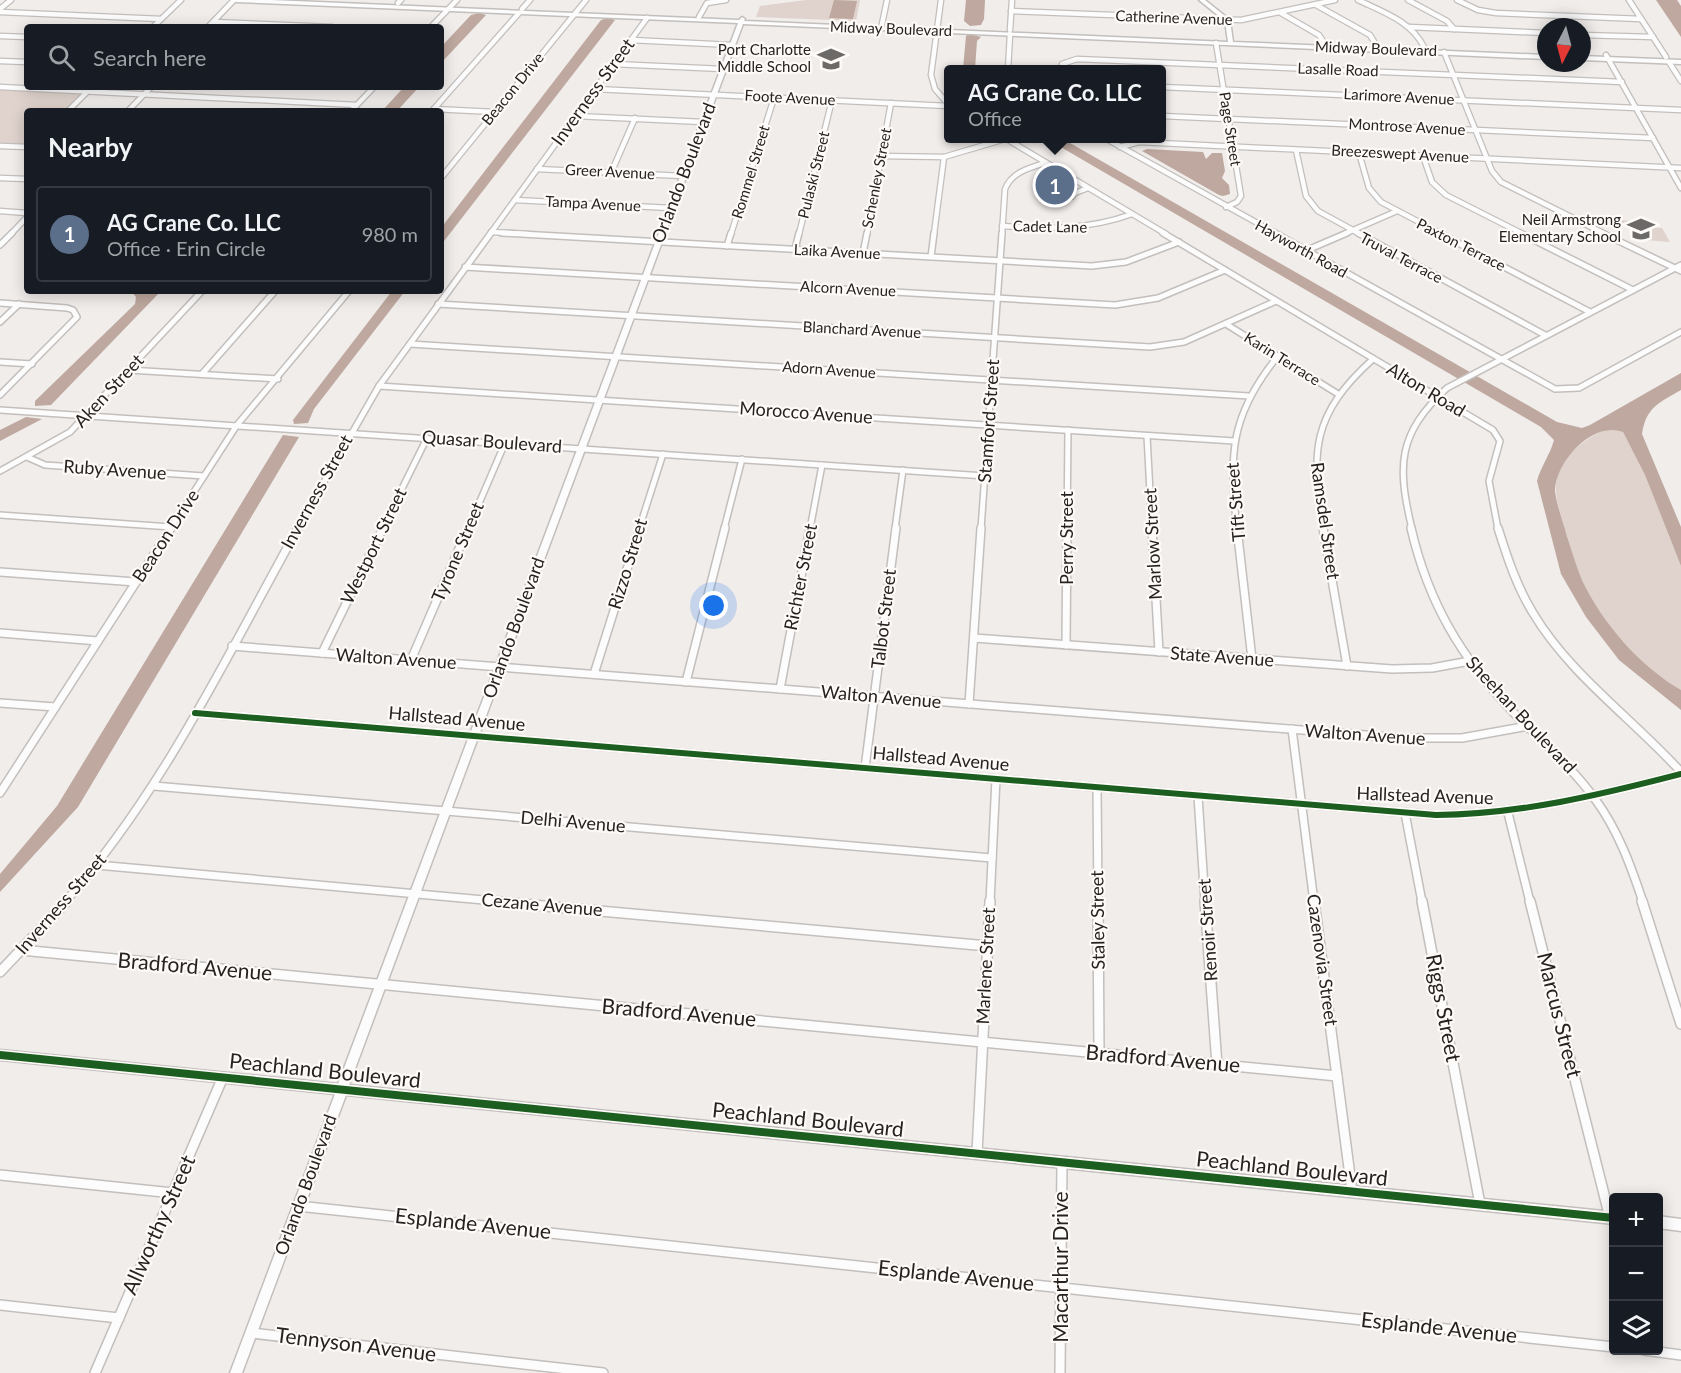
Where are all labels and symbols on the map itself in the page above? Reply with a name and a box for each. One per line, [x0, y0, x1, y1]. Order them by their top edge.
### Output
street label: Catherine Avenue [1115, 6, 1233, 28]
street label: Midway Boulevard [830, 17, 952, 39]
north arrow [1537, 18, 1591, 72]
street label: Inverness Street [546, 33, 639, 149]
street label: Midway Boulevard [1315, 37, 1437, 59]
place label: Port Charlotte Middle School [717, 40, 811, 75]
school or university icon: Port Charlotte Middle School [816, 44, 846, 74]
street label: Beacon Drive [477, 48, 547, 128]
street label: Lasalle Road [1297, 59, 1379, 79]
street label: Larimore Avenue [1343, 84, 1455, 108]
street label: Foote Avenue [744, 86, 836, 108]
street label: Page Street [1216, 90, 1246, 168]
street label: Orlando Boulevard [646, 99, 720, 246]
street label: Montrose Avenue [1348, 114, 1466, 138]
street label: Rommel Street [727, 122, 773, 221]
street label: Schenley Street [857, 125, 895, 230]
street label: Pulaski Street [793, 129, 833, 220]
street label: Breezeswept Avenue [1331, 140, 1469, 166]
street label: Greer Avenue [565, 160, 656, 182]
pin: 1 [1036, 162, 1074, 207]
street label: Tampa Avenue [545, 192, 641, 215]
place label: Neil Armstrong Elementary School [1499, 210, 1621, 245]
street label: Paxton Terrace [1414, 214, 1509, 274]
school or university icon: Neil Armstrong Elementary School [1626, 214, 1656, 244]
street label: Hayworth Road [1252, 215, 1351, 281]
street label: Cadet Lane [1013, 216, 1087, 236]
street label: Truval Terrace [1357, 228, 1446, 286]
street label: Laika Avenue [793, 240, 881, 262]
street label: Alcorn Avenue [800, 277, 897, 300]
street label: Blanchard Avenue [802, 317, 922, 341]
street label: Karin Terrace [1241, 328, 1324, 389]
street label: Aken Street [69, 349, 148, 432]
street label: Adorn Avenue [782, 357, 877, 381]
street label: Alton Road [1383, 357, 1470, 421]
street label: Stamford Street [973, 358, 1003, 484]
street label: Morocco Avenue [739, 396, 874, 428]
street label: Quasar Boulevard [421, 425, 563, 457]
street label: Inverness Street [276, 430, 357, 552]
street label: Ruby Avenue [63, 454, 167, 484]
street label: Tift Street [1221, 461, 1249, 543]
street label: Ramsdel Street [1307, 461, 1345, 582]
street label: Westport Street [335, 483, 411, 607]
street label: Beacon Drive [127, 485, 203, 586]
street label: Marlow Street [1138, 487, 1166, 601]
street label: Perry Street [1055, 491, 1077, 585]
street label: Tyrone Street [426, 498, 488, 605]
street label: Rizzo Street [603, 515, 651, 612]
street label: Richter Street [779, 521, 821, 632]
street label: Orlando Boulevard [477, 554, 549, 701]
street label: Talbot Street [866, 567, 900, 670]
your location [699, 591, 728, 620]
street label: State Avenue [1169, 641, 1275, 671]
street label: Walton Avenue [335, 643, 457, 673]
street label: Sheehan Boulevard [1462, 651, 1582, 777]
street label: Walton Avenue [820, 680, 942, 712]
street label: Hallstead Avenue [388, 701, 526, 735]
street label: Walton Avenue [1304, 719, 1426, 749]
street label: Hallstead Avenue [872, 741, 1010, 775]
street label: Hallstead Avenue [1356, 782, 1494, 808]
street label: Delhi Avenue [520, 805, 626, 837]
street label: Inverness Street [10, 848, 111, 958]
street label: Staley Street [1085, 870, 1109, 970]
street label: Renoir Street [1192, 877, 1222, 982]
street label: Cezane Avenue [481, 888, 604, 920]
street label: Cazenovia Street [1303, 892, 1343, 1028]
street label: Marlene Street [971, 906, 999, 1025]
street label: Bradford Avenue [117, 946, 273, 985]
street label: Marcus Street [1533, 949, 1588, 1080]
street label: Riggs Street [1422, 952, 1467, 1064]
street label: Bradford Avenue [601, 992, 757, 1031]
street label: Bradford Avenue [1085, 1038, 1241, 1077]
street label: Peachland Boulevard [228, 1047, 422, 1092]
street label: Peachland Boulevard [711, 1096, 905, 1141]
street label: Orlando Boulevard [269, 1111, 341, 1258]
street label: Peachland Boulevard [1195, 1145, 1389, 1190]
street label: Allworthy Street [116, 1150, 200, 1298]
street label: Macarthur Drive [1047, 1191, 1072, 1343]
street label: Esplande Avenue [394, 1202, 553, 1243]
street label: Esplande Avenue [877, 1254, 1036, 1295]
street label: Esplande Avenue [1360, 1306, 1519, 1347]
street label: Tennyson Avenue [274, 1321, 438, 1366]

